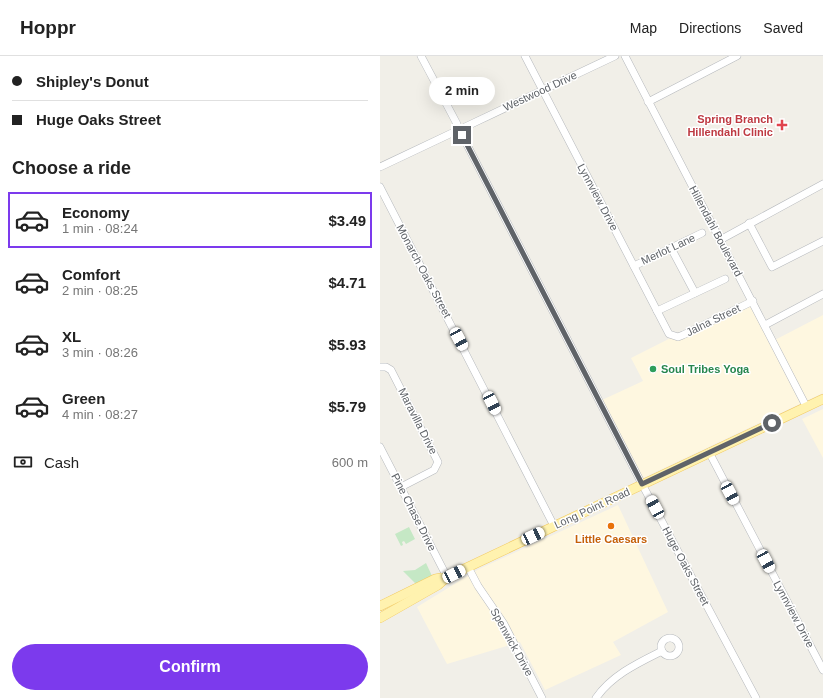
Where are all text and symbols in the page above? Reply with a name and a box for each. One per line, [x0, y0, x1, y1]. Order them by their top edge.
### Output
text: Hoppr [20, 17, 76, 38]
text: Map [630, 20, 657, 36]
text: Directions [679, 20, 741, 36]
text: Saved [763, 20, 803, 36]
street label: Westwood Drive [501, 69, 579, 113]
text: Shipley's Donut [36, 73, 149, 90]
callout: 2 min [429, 77, 495, 105]
text: 2 min [445, 83, 479, 98]
text: Huge Oaks Street [36, 111, 161, 128]
place label: Spring Branch Hillendahl Clinic [687, 113, 773, 138]
marker: Spring Branch Hillendahl Clinic [776, 119, 788, 131]
route end [453, 126, 471, 144]
text: Choose a ride [12, 158, 131, 178]
street label: Lynnview Drive [575, 161, 621, 233]
street label: Hillendahl Boulevard [687, 184, 745, 278]
icon: car [14, 202, 50, 238]
text: Economy [62, 204, 130, 221]
text: $3.49 [328, 212, 366, 229]
text: 1 min · 08:24 [62, 221, 138, 236]
street label: Monarch Oaks Street [394, 222, 454, 320]
street label: Merlot Lane [639, 231, 697, 267]
icon: car [14, 264, 50, 300]
text: Comfort [62, 266, 120, 283]
text: $4.71 [328, 274, 366, 291]
text: 2 min · 08:25 [62, 283, 138, 298]
street label: Jalna Street [684, 302, 742, 338]
icon: car [14, 326, 50, 362]
car [448, 326, 470, 352]
text: XL [62, 328, 81, 345]
text: $5.93 [328, 336, 366, 353]
text: 3 min · 08:26 [62, 345, 138, 360]
place label: Soul Tribes Yoga [661, 363, 750, 375]
marker: Soul Tribes Yoga [648, 364, 658, 374]
street label: Maravilla Drive [396, 386, 440, 456]
icon: car [14, 388, 50, 424]
text: Green [62, 390, 105, 407]
car [481, 390, 503, 416]
text: $5.79 [328, 398, 366, 415]
text: 4 min · 08:27 [62, 407, 138, 422]
route start [763, 414, 781, 432]
icon: cash [12, 451, 34, 473]
text: Cash [44, 454, 79, 471]
text: 600 m [332, 455, 368, 470]
street label: Pine Chase Drive [389, 471, 439, 553]
car [719, 480, 741, 506]
street label: Long Point Road [552, 485, 632, 531]
car [644, 494, 666, 520]
marker: Little Caesars [606, 521, 616, 531]
car [520, 525, 546, 547]
street label: Huge Oaks Street [660, 525, 712, 607]
place label: Little Caesars [575, 533, 647, 545]
car [755, 548, 777, 574]
car [441, 563, 467, 585]
street label: Lynnview Drive [771, 578, 817, 650]
street label: Spenwick Drive [488, 606, 536, 678]
button: Confirm [12, 644, 368, 690]

